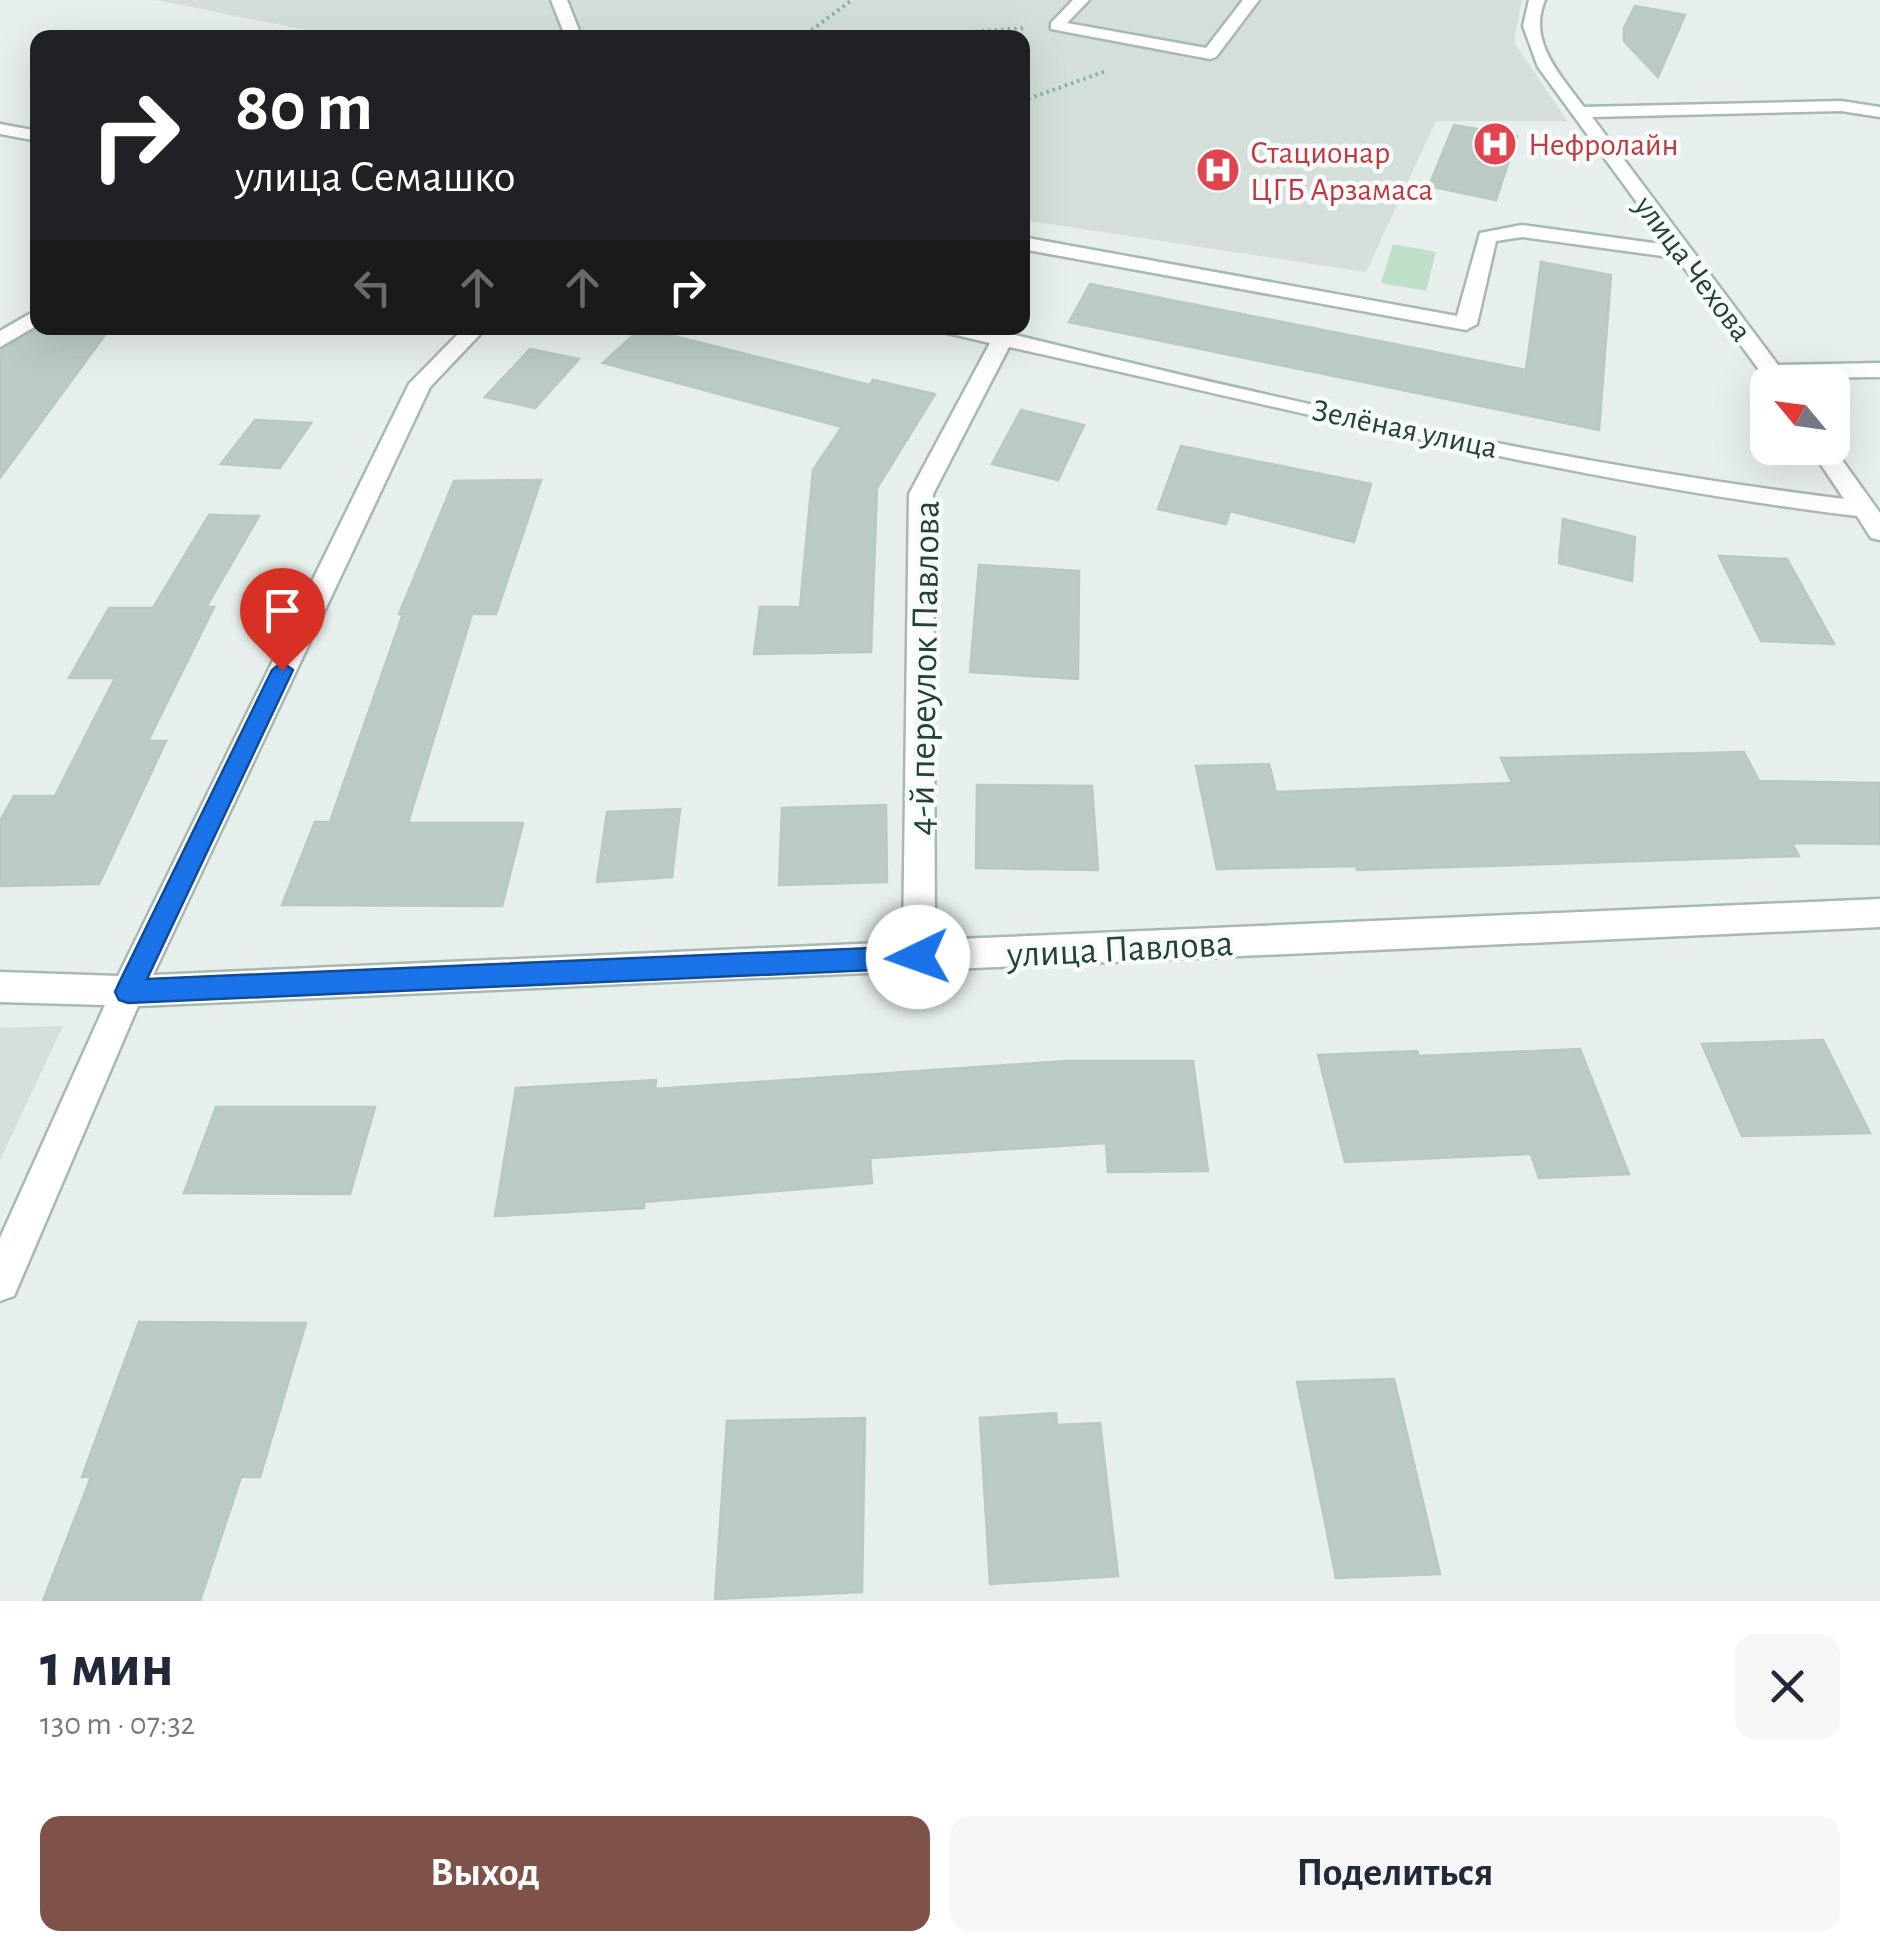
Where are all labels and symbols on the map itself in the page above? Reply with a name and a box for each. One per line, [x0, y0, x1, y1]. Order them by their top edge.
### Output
hospital icon: Нефролайн [1472, 121, 1518, 167]
place label: Нефролайн [1528, 129, 1679, 161]
place label: Стационар ЦГБ Арзамаса [1250, 137, 1433, 206]
hospital icon: Стационар ЦГБ Арзамаса [1195, 147, 1241, 193]
street label: улица Чехова [1628, 189, 1758, 347]
north arrow [1750, 365, 1850, 465]
street label: Зелёная улица [1309, 394, 1500, 464]
street label: 4-й переулок Павлова [903, 500, 947, 836]
pin [240, 568, 325, 671]
position arrow [866, 905, 970, 1009]
street label: улица Павлова [1005, 925, 1234, 975]

